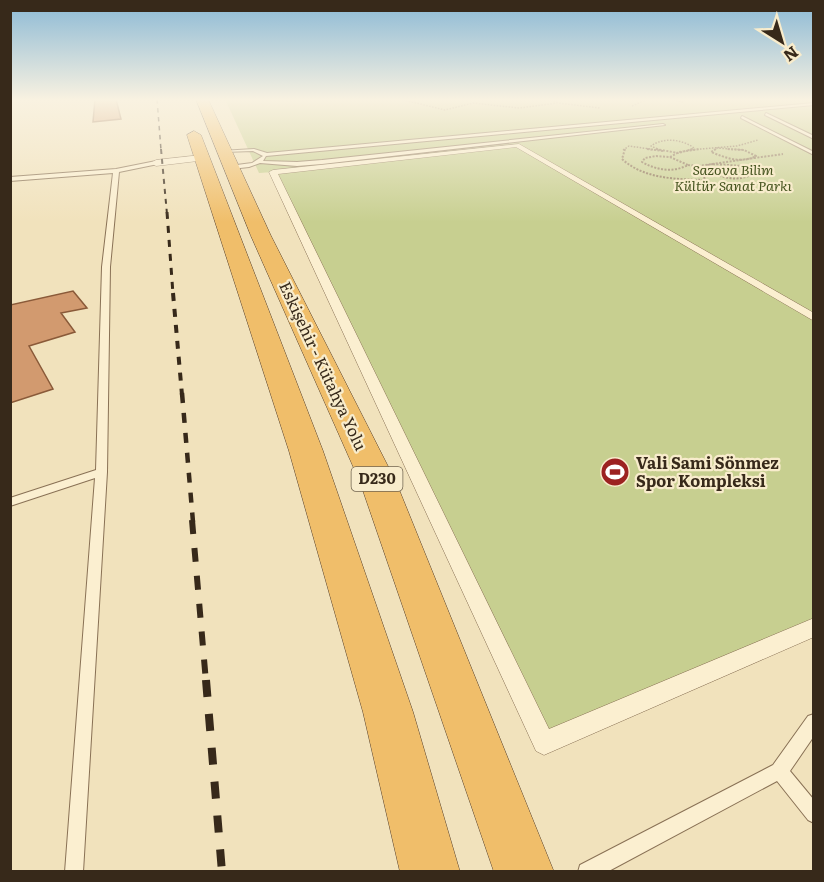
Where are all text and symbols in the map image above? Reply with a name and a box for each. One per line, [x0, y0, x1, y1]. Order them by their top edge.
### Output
north arrow [752, 12, 812, 72]
text: N [779, 41, 804, 68]
park label: Sazova Bilim Kültür Sanat Parkı [674, 159, 792, 195]
street label: Eskişehir - Kütahya Yolu [274, 277, 374, 454]
place label: Vali Sami Sönmez Spor Kompleksi [636, 450, 779, 492]
sports icon: Vali Sami Sönmez Spor Kompleksi [599, 456, 631, 488]
road number: D230 [352, 467, 403, 491]

